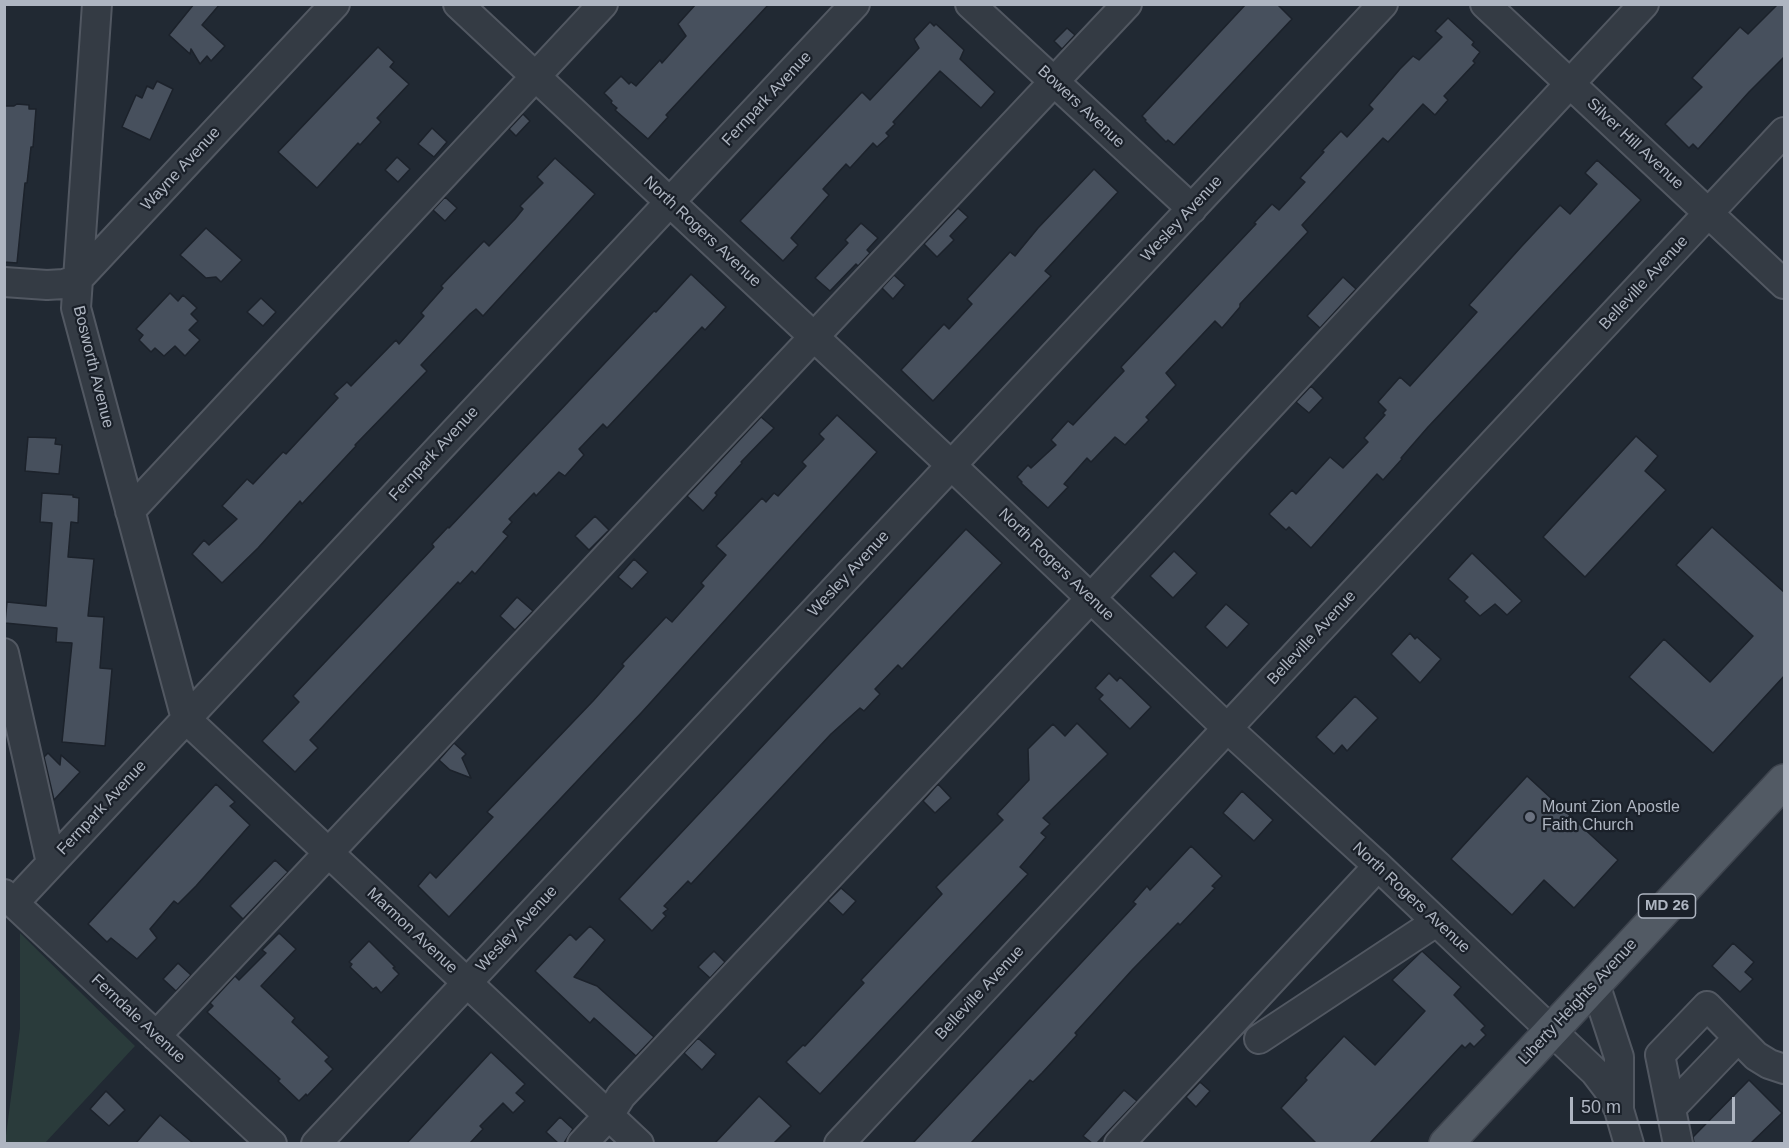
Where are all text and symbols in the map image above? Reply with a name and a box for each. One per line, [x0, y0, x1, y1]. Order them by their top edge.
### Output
street label: Fernpark Avenue [718, 48, 816, 150]
street label: Bowers Avenue [1034, 62, 1128, 152]
street label: Silver Hill Avenue [1583, 94, 1687, 194]
street label: Wayne Avenue [137, 123, 225, 215]
street label: Wesley Avenue [1137, 172, 1227, 266]
street label: North Rogers Avenue [639, 173, 765, 291]
street label: Belleville Avenue [1596, 232, 1692, 334]
street label: Bosworth Avenue [69, 304, 117, 430]
street label: Fernpark Avenue [385, 403, 483, 505]
street label: North Rogers Avenue [994, 505, 1118, 625]
street label: Wesley Avenue [804, 527, 894, 621]
street label: Belleville Avenue [1264, 587, 1360, 689]
street label: Fernpark Avenue [53, 757, 151, 859]
place label: Mount Zion Apostle Faith Church [1542, 798, 1680, 836]
marker: Mount Zion Apostle Faith Church [1523, 810, 1537, 824]
street label: North Rogers Avenue [1348, 839, 1474, 957]
street label: Wesley Avenue [472, 882, 562, 976]
street label: Marmon Avenue [363, 884, 461, 978]
road number: MD 26 [1638, 894, 1696, 918]
street label: Liberty Heights Avenue [1515, 935, 1641, 1069]
street label: Belleville Avenue [932, 942, 1028, 1044]
street label: Ferndale Avenue [87, 971, 189, 1067]
scale bar [1573, 1085, 1738, 1123]
text: 50 m [1581, 1097, 1621, 1117]

